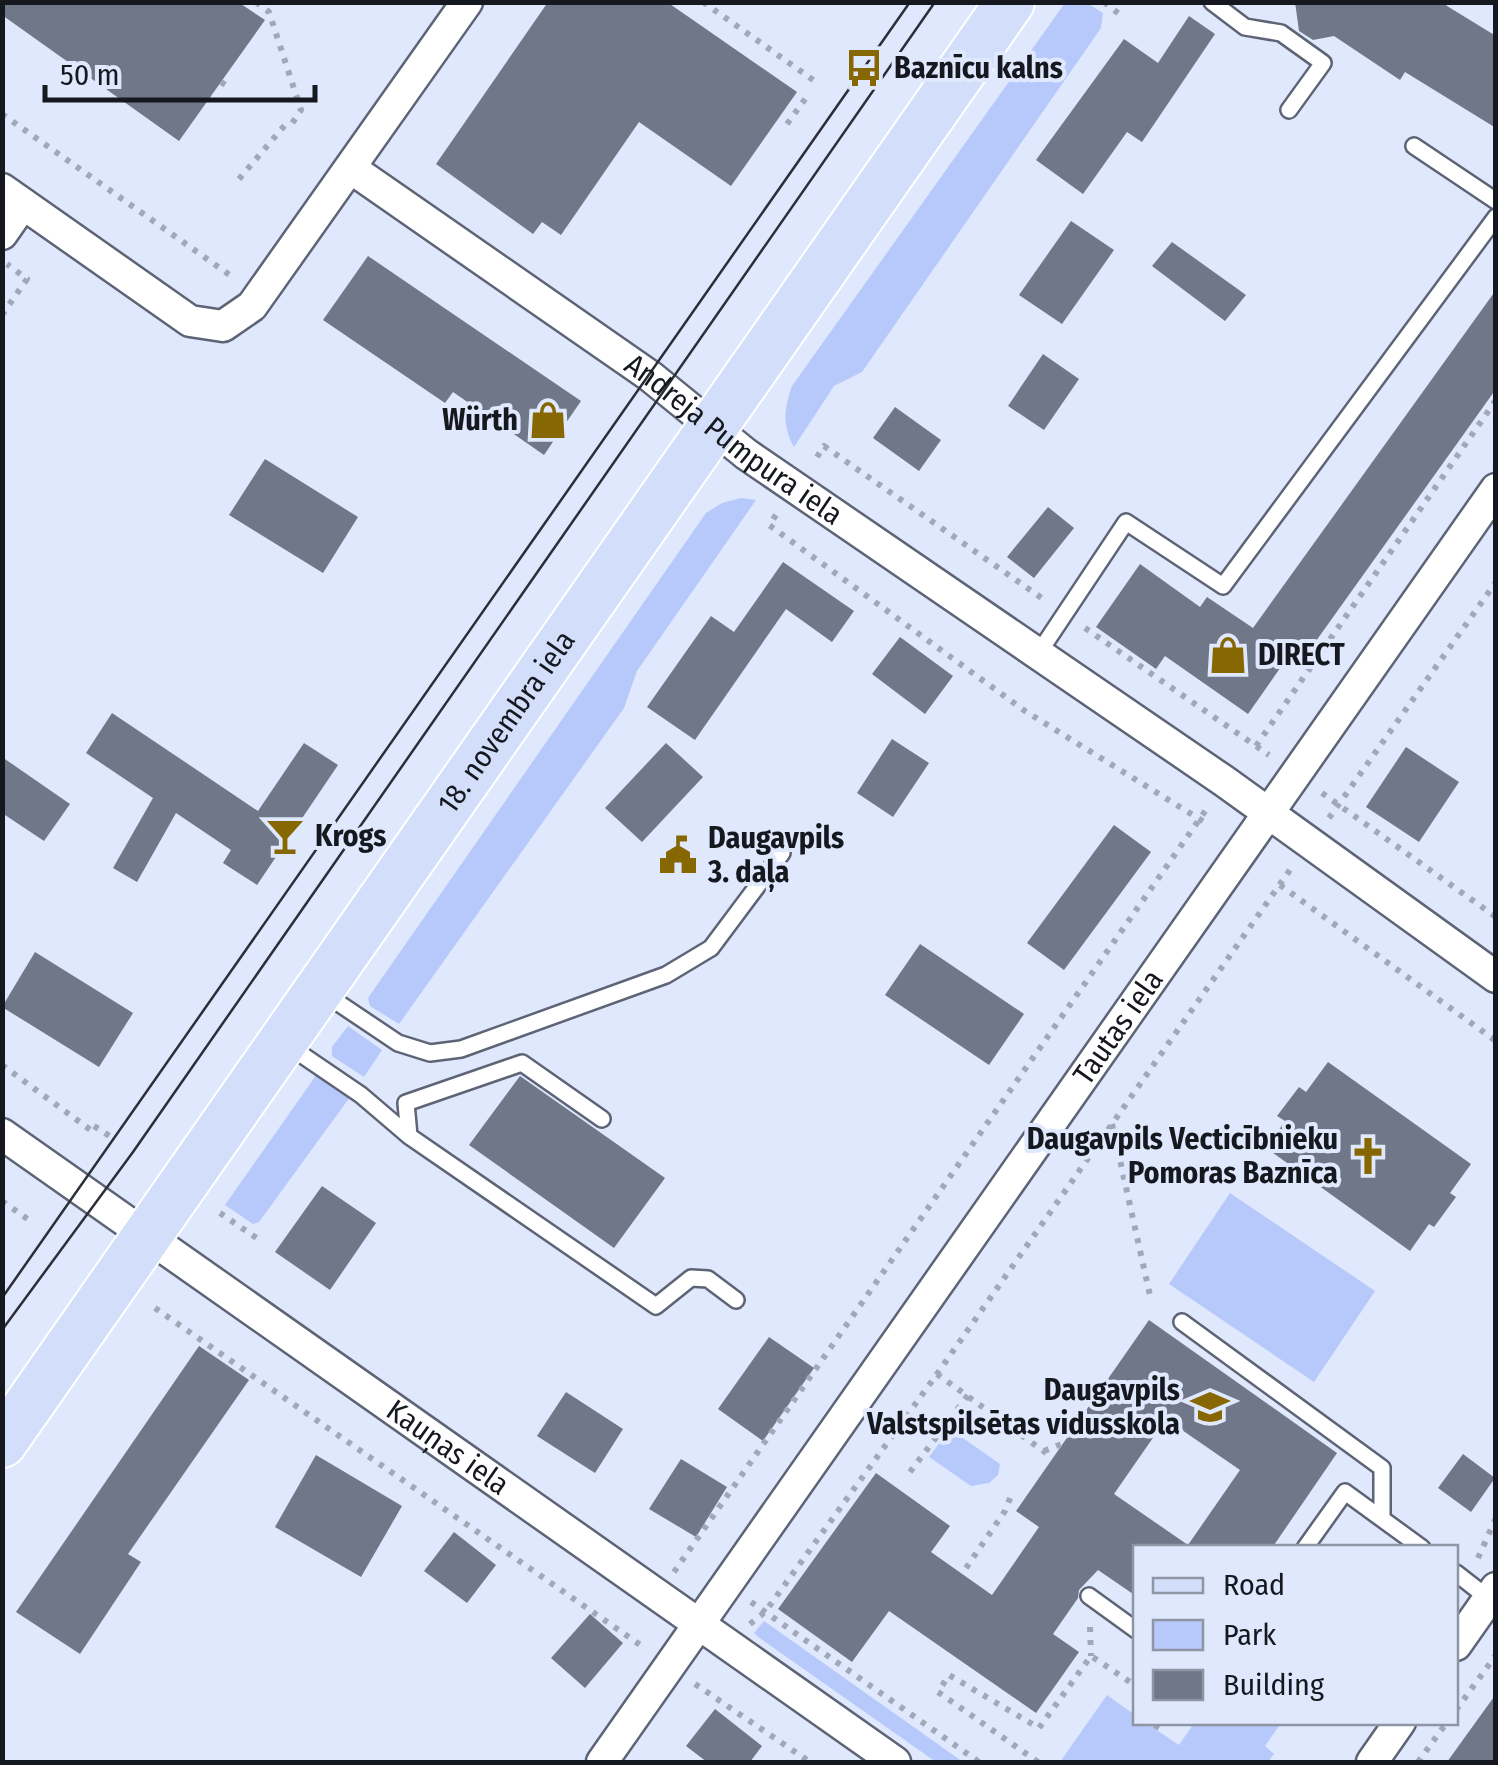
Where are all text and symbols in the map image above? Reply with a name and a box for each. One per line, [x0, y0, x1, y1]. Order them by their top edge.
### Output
scale bar [45, 40, 315, 102]
bus stop icon: Baznīcu kalns [843, 47, 885, 89]
place label: Baznīcu kalns [894, 50, 1063, 86]
text: 50 m [60, 57, 120, 93]
street label: Andreja Pumpura iela [618, 346, 849, 533]
shop icon: Würth [527, 399, 569, 441]
place label: Würth [442, 402, 518, 438]
street label: 18. novembra iela [430, 624, 583, 820]
shop icon: DIRECT [1207, 634, 1249, 676]
place label: DIRECT [1258, 637, 1345, 673]
bar icon: Krogs [264, 815, 306, 857]
place label: Krogs [315, 818, 386, 854]
place label: Daugavpils 3. daļa [707, 820, 844, 892]
public building icon: Daugavpils 3. daļa [657, 834, 699, 876]
street label: Tautas iela [1066, 963, 1171, 1091]
place label: Daugavpils Vecticībnieku Pomoras Baznīca [1027, 1121, 1338, 1191]
church icon: Daugavpils Vecticībnieku Pomoras Baznīca [1347, 1135, 1389, 1177]
place label: Daugavpils Valstspilsētas vidusskola [866, 1372, 1180, 1442]
school or university icon: Daugavpils Valstspilsētas vidusskola [1189, 1386, 1231, 1428]
street label: Kauņas iela [380, 1392, 516, 1503]
legend [1133, 1545, 1458, 1725]
text: Road [1223, 1567, 1285, 1603]
text: Park [1223, 1617, 1276, 1653]
text: Building [1223, 1667, 1325, 1703]

